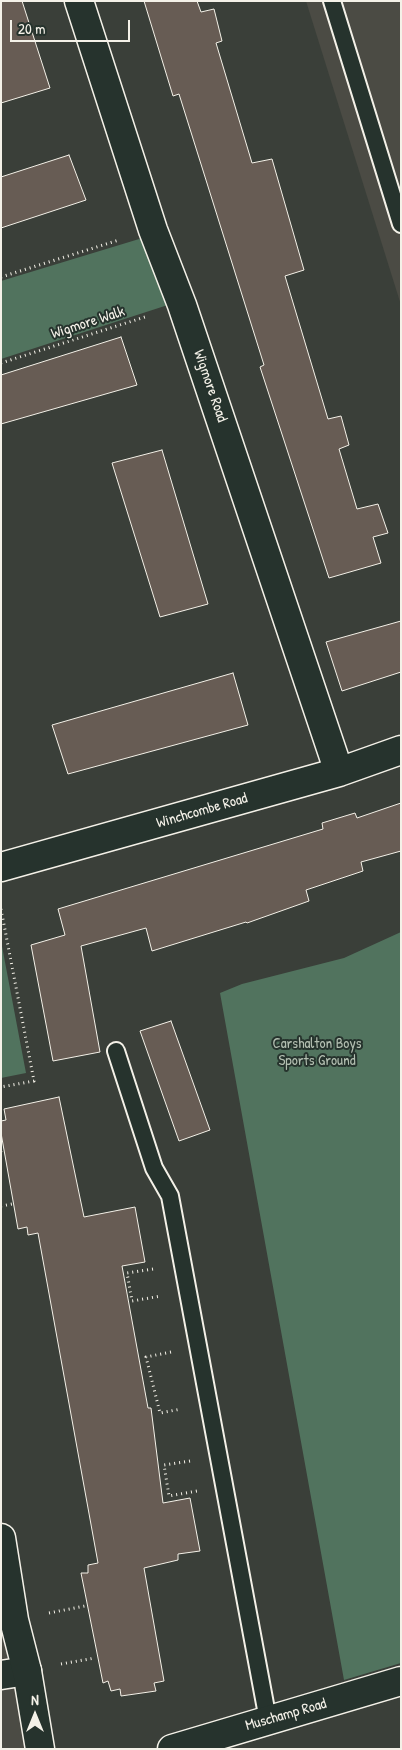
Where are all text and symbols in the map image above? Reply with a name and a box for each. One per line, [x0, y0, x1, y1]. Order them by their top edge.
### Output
scale bar [12, 10, 132, 42]
text: 20 m [18, 18, 45, 39]
street label: Wigmore Walk [49, 303, 127, 343]
street label: Wigmore Road [189, 347, 231, 425]
street label: Winchcombe Road [154, 789, 250, 833]
park label: Carshalton Boys Sports Ground [272, 1035, 362, 1070]
north arrow [10, 1690, 60, 1740]
text: N [31, 1690, 39, 1709]
street label: Muschamp Road [243, 1695, 329, 1735]

